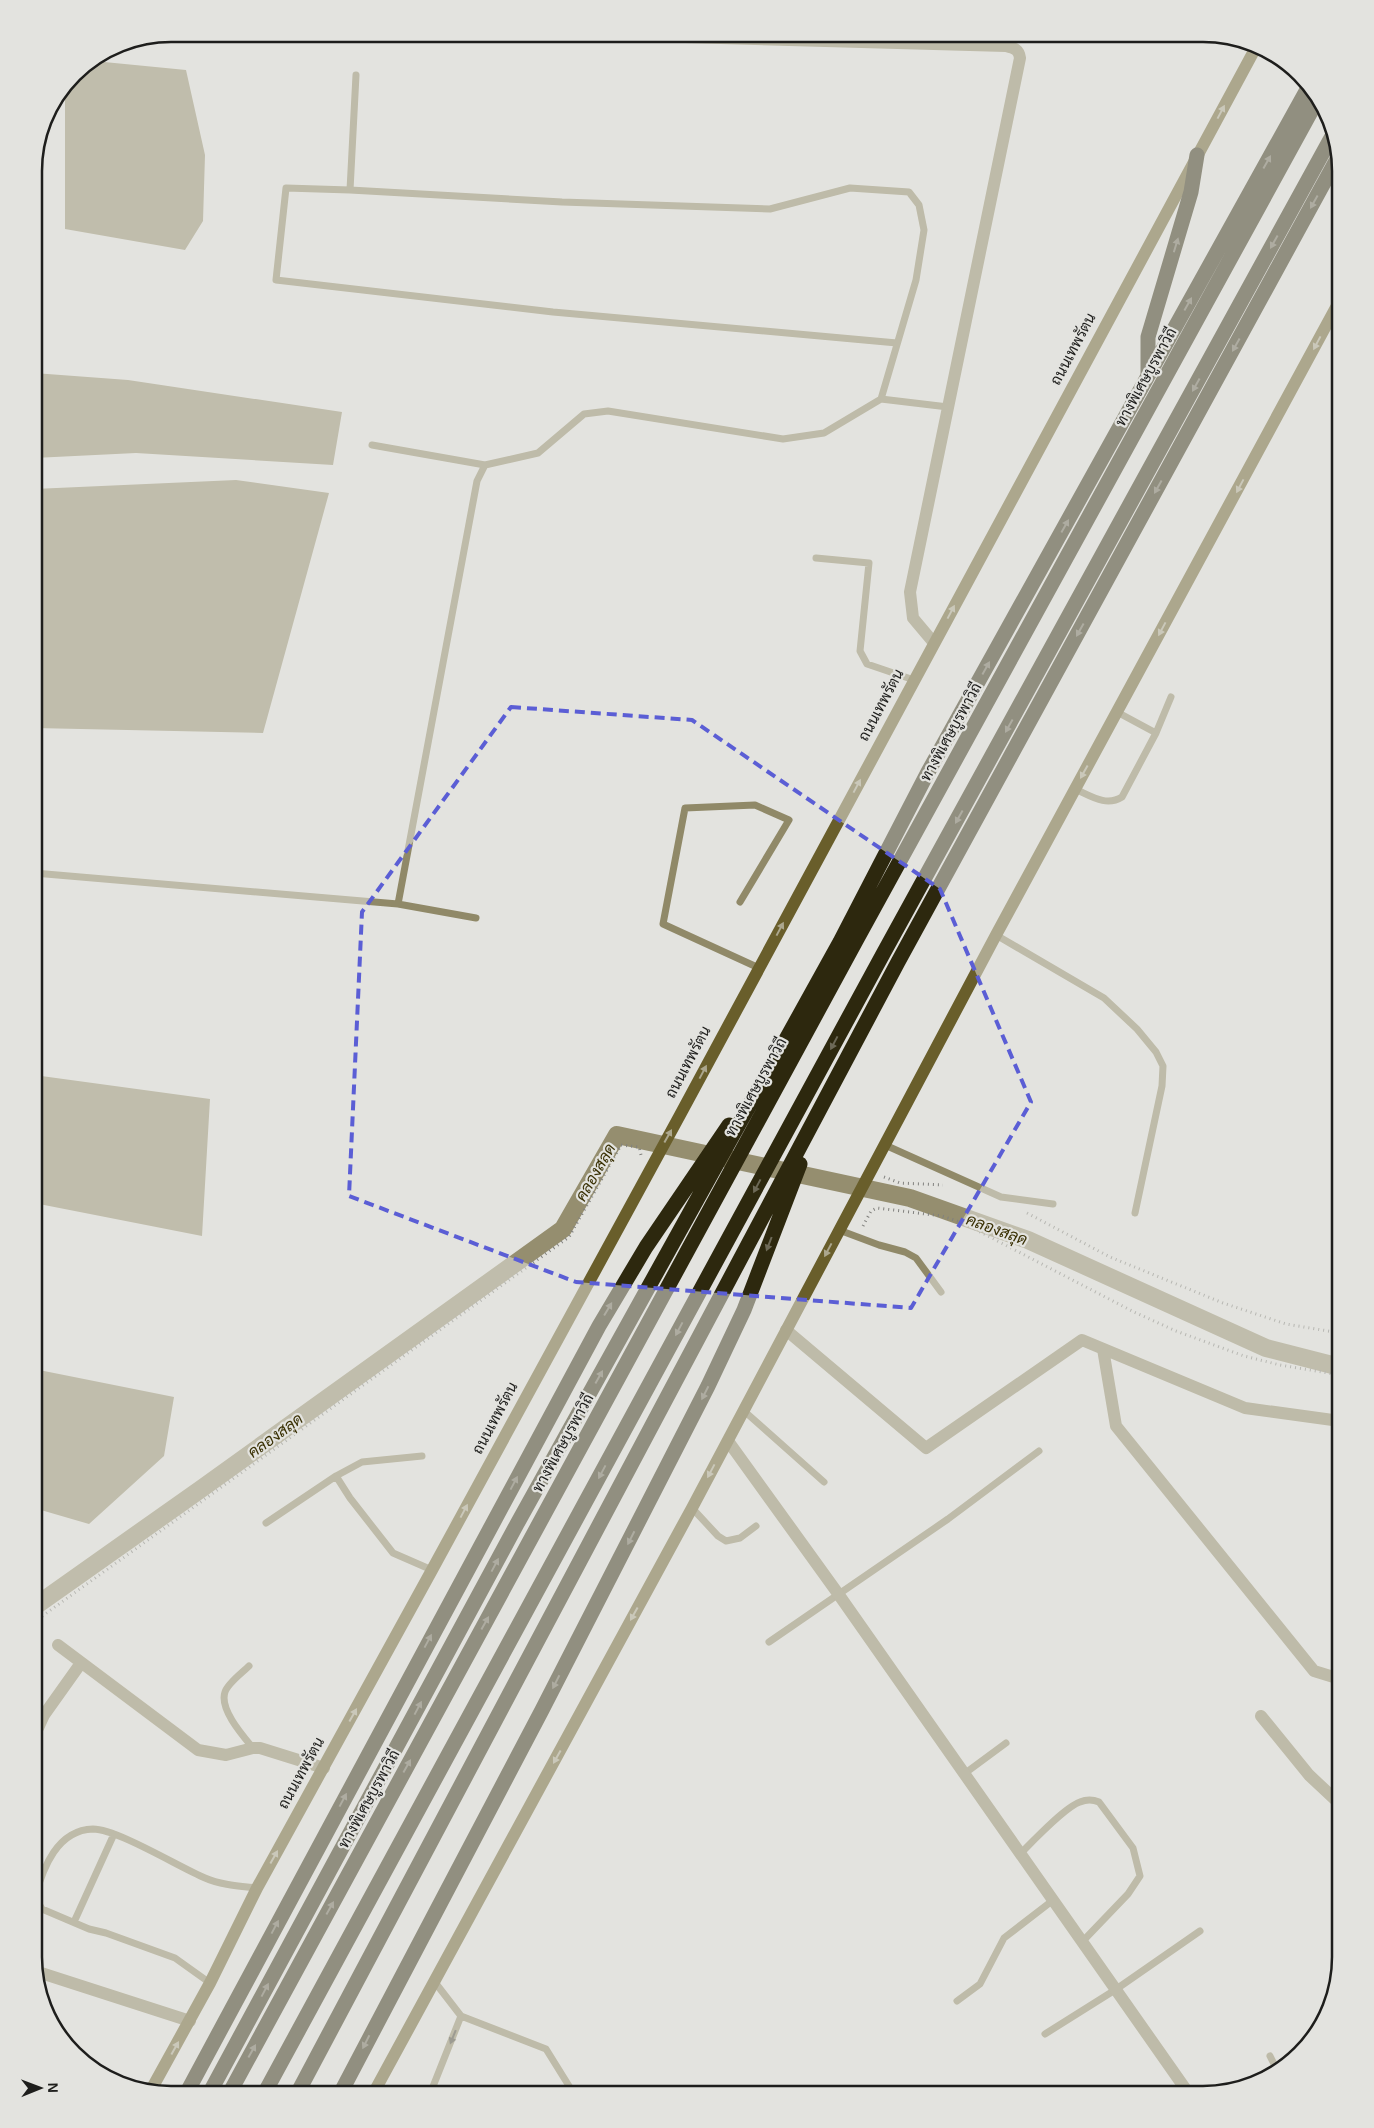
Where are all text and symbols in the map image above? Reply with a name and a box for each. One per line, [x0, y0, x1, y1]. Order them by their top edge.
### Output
one-way arrow [1216, 105, 1225, 119]
one-way arrow [1263, 154, 1271, 169]
one-way arrow [1309, 196, 1318, 209]
one-way arrow [1270, 235, 1278, 250]
one-way arrow [1172, 237, 1180, 252]
one-way arrow [1184, 297, 1193, 310]
street label: ถนนเทพรัตน [1046, 310, 1099, 388]
street label: ทางพิเศษบูรพาวิถี [1111, 324, 1181, 430]
one-way arrow [1313, 336, 1321, 350]
one-way arrow [1232, 338, 1240, 352]
one-way arrow [1192, 377, 1200, 392]
one-way arrow [1235, 479, 1244, 493]
one-way arrow [1154, 480, 1162, 495]
one-way arrow [1060, 519, 1069, 533]
one-way arrow [947, 605, 955, 619]
one-way arrow [1158, 622, 1166, 636]
one-way arrow [1076, 623, 1084, 637]
one-way arrow [981, 661, 990, 675]
street label: ถนนเทพรัตน [854, 666, 907, 744]
street label: ทางพิเศษบูรพาวิถี [916, 679, 986, 785]
one-way arrow [1005, 719, 1013, 733]
one-way arrow [1080, 765, 1089, 778]
one-way arrow [853, 779, 861, 793]
one-way arrow [954, 811, 963, 824]
one-way arrow [776, 921, 784, 936]
street label: ถนนเทพรัตน [661, 1023, 714, 1101]
street label: ทางพิเศษบูรพาวิถี [721, 1034, 791, 1140]
one-way arrow [830, 1037, 839, 1050]
one-way arrow [699, 1064, 707, 1079]
one-way arrow [664, 1129, 672, 1143]
water label: คลองสลุด [572, 1140, 621, 1206]
one-way arrow [753, 1179, 761, 1193]
water label: คลองสลุด [963, 1211, 1030, 1251]
one-way arrow [765, 1237, 773, 1252]
one-way arrow [824, 1243, 832, 1257]
one-way arrow [604, 1303, 613, 1316]
one-way arrow [675, 1322, 684, 1336]
one-way arrow [595, 1370, 603, 1384]
street label: ถนนเทพรัตน [468, 1379, 521, 1457]
one-way arrow [701, 1386, 709, 1400]
street label: ทางพิเศษบูรพาวิถี [528, 1390, 598, 1496]
water label: คลองสลุด [245, 1410, 308, 1463]
one-way arrow [598, 1464, 606, 1479]
one-way arrow [707, 1464, 715, 1478]
one-way arrow [510, 1476, 518, 1490]
one-way arrow [460, 1504, 469, 1518]
one-way arrow [627, 1530, 635, 1545]
one-way arrow [491, 1558, 499, 1573]
one-way arrow [630, 1607, 638, 1621]
one-way arrow [481, 1616, 489, 1630]
one-way arrow [424, 1635, 433, 1648]
one-way arrow [552, 1675, 560, 1690]
one-way arrow [413, 1701, 422, 1715]
one-way arrow [349, 1708, 357, 1722]
street label: ถนนเทพรัตน [274, 1734, 327, 1811]
street label: ทางพิเศษบูรพาวิถี [334, 1746, 404, 1852]
one-way arrow [552, 1750, 561, 1764]
one-way arrow [403, 1758, 411, 1773]
one-way arrow [339, 1792, 347, 1807]
one-way arrow [270, 1850, 278, 1865]
one-way arrow [325, 1902, 334, 1915]
one-way arrow [271, 1920, 279, 1935]
one-way arrow [261, 1982, 269, 1997]
one-way arrow [448, 2030, 456, 2044]
one-way arrow [362, 2035, 370, 2049]
one-way arrow [170, 2041, 179, 2054]
one-way arrow [248, 2044, 256, 2058]
north arrow [15, 2063, 65, 2113]
text: N [45, 2083, 61, 2093]

